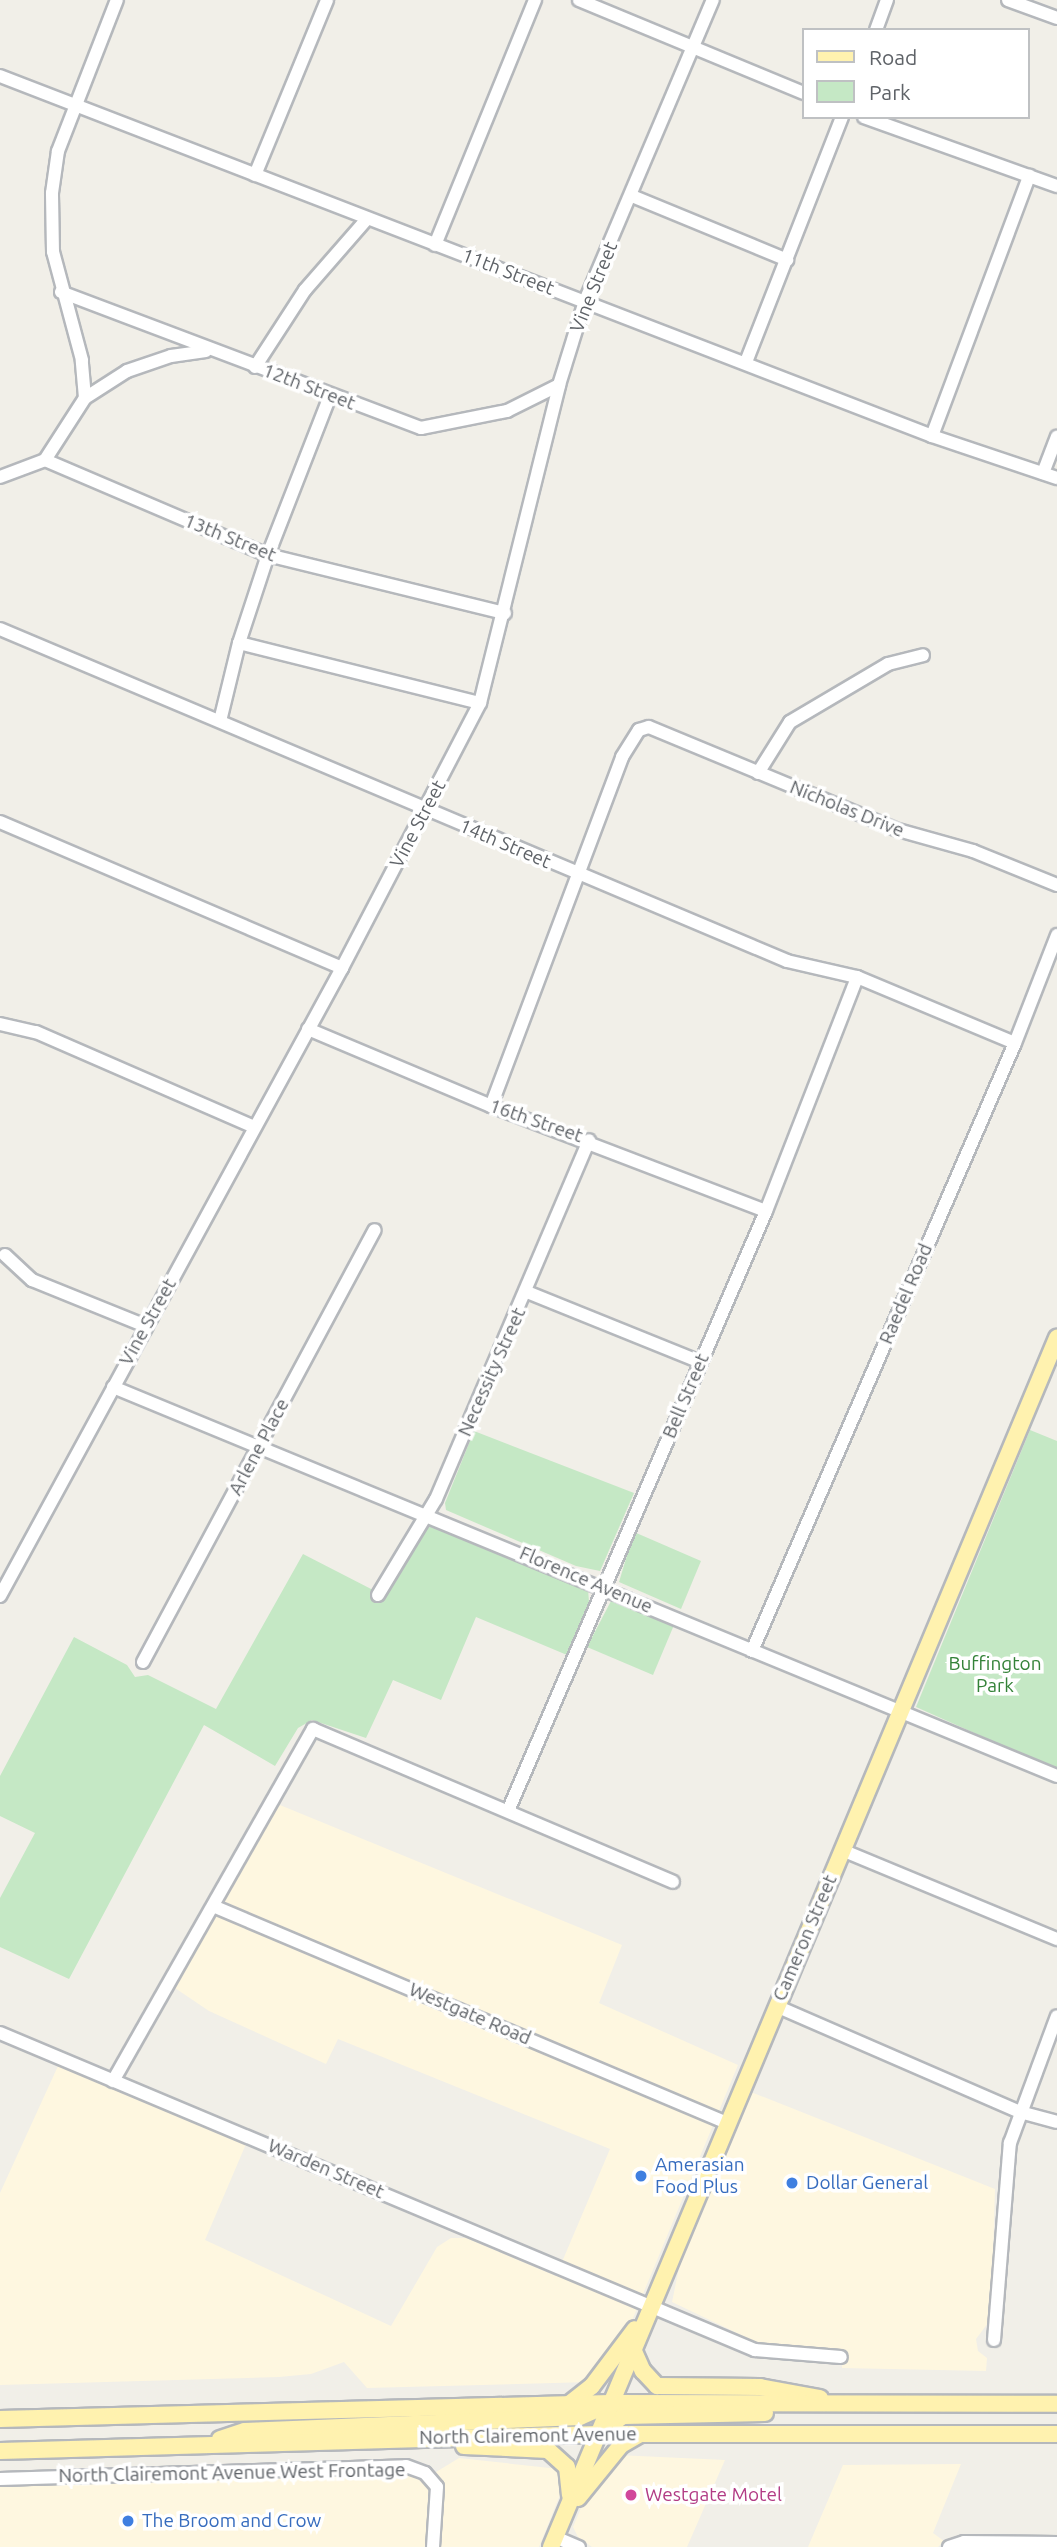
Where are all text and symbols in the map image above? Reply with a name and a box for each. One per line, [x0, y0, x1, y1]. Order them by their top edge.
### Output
legend [802, 28, 1029, 119]
text: Road [869, 45, 917, 69]
text: Park [869, 80, 911, 104]
street label: Vine Street [565, 238, 623, 336]
street label: 11th Street [459, 244, 557, 300]
street label: 12th Street [260, 359, 358, 415]
street label: 13th Street [181, 509, 279, 567]
street label: Vine Street [385, 776, 451, 872]
street label: Nicholas Drive [787, 776, 907, 842]
street label: 14th Street [456, 815, 554, 873]
street label: 16th Street [486, 1094, 586, 1148]
street label: Raedel Road [875, 1240, 937, 1348]
street label: Vine Street [115, 1274, 181, 1370]
street label: Necessity Street [453, 1304, 531, 1440]
street label: Bell Street [658, 1350, 714, 1442]
street label: Arlene Place [224, 1395, 294, 1499]
street label: Florence Avenue [516, 1542, 656, 1618]
park label: Buffington Park [948, 1653, 1042, 1697]
street label: Cameron Street [768, 1871, 842, 2005]
street label: Westgate Road [406, 1978, 534, 2050]
street label: Warden Street [264, 2134, 388, 2204]
place label: Amerasian Food Plus [655, 2154, 745, 2198]
marker: Amerasian Food Plus [633, 2168, 649, 2184]
place label: Dollar General [806, 2172, 928, 2194]
marker: Dollar General [784, 2175, 800, 2191]
street label: North Clairemont Avenue [419, 2423, 637, 2449]
street label: North Clairemont Avenue West Frontage [58, 2459, 406, 2487]
place label: Westgate Motel [645, 2484, 782, 2506]
marker: Westgate Motel [623, 2487, 639, 2503]
place label: The Broom and Crow [142, 2510, 321, 2532]
marker: The Broom and Crow [120, 2513, 136, 2529]

